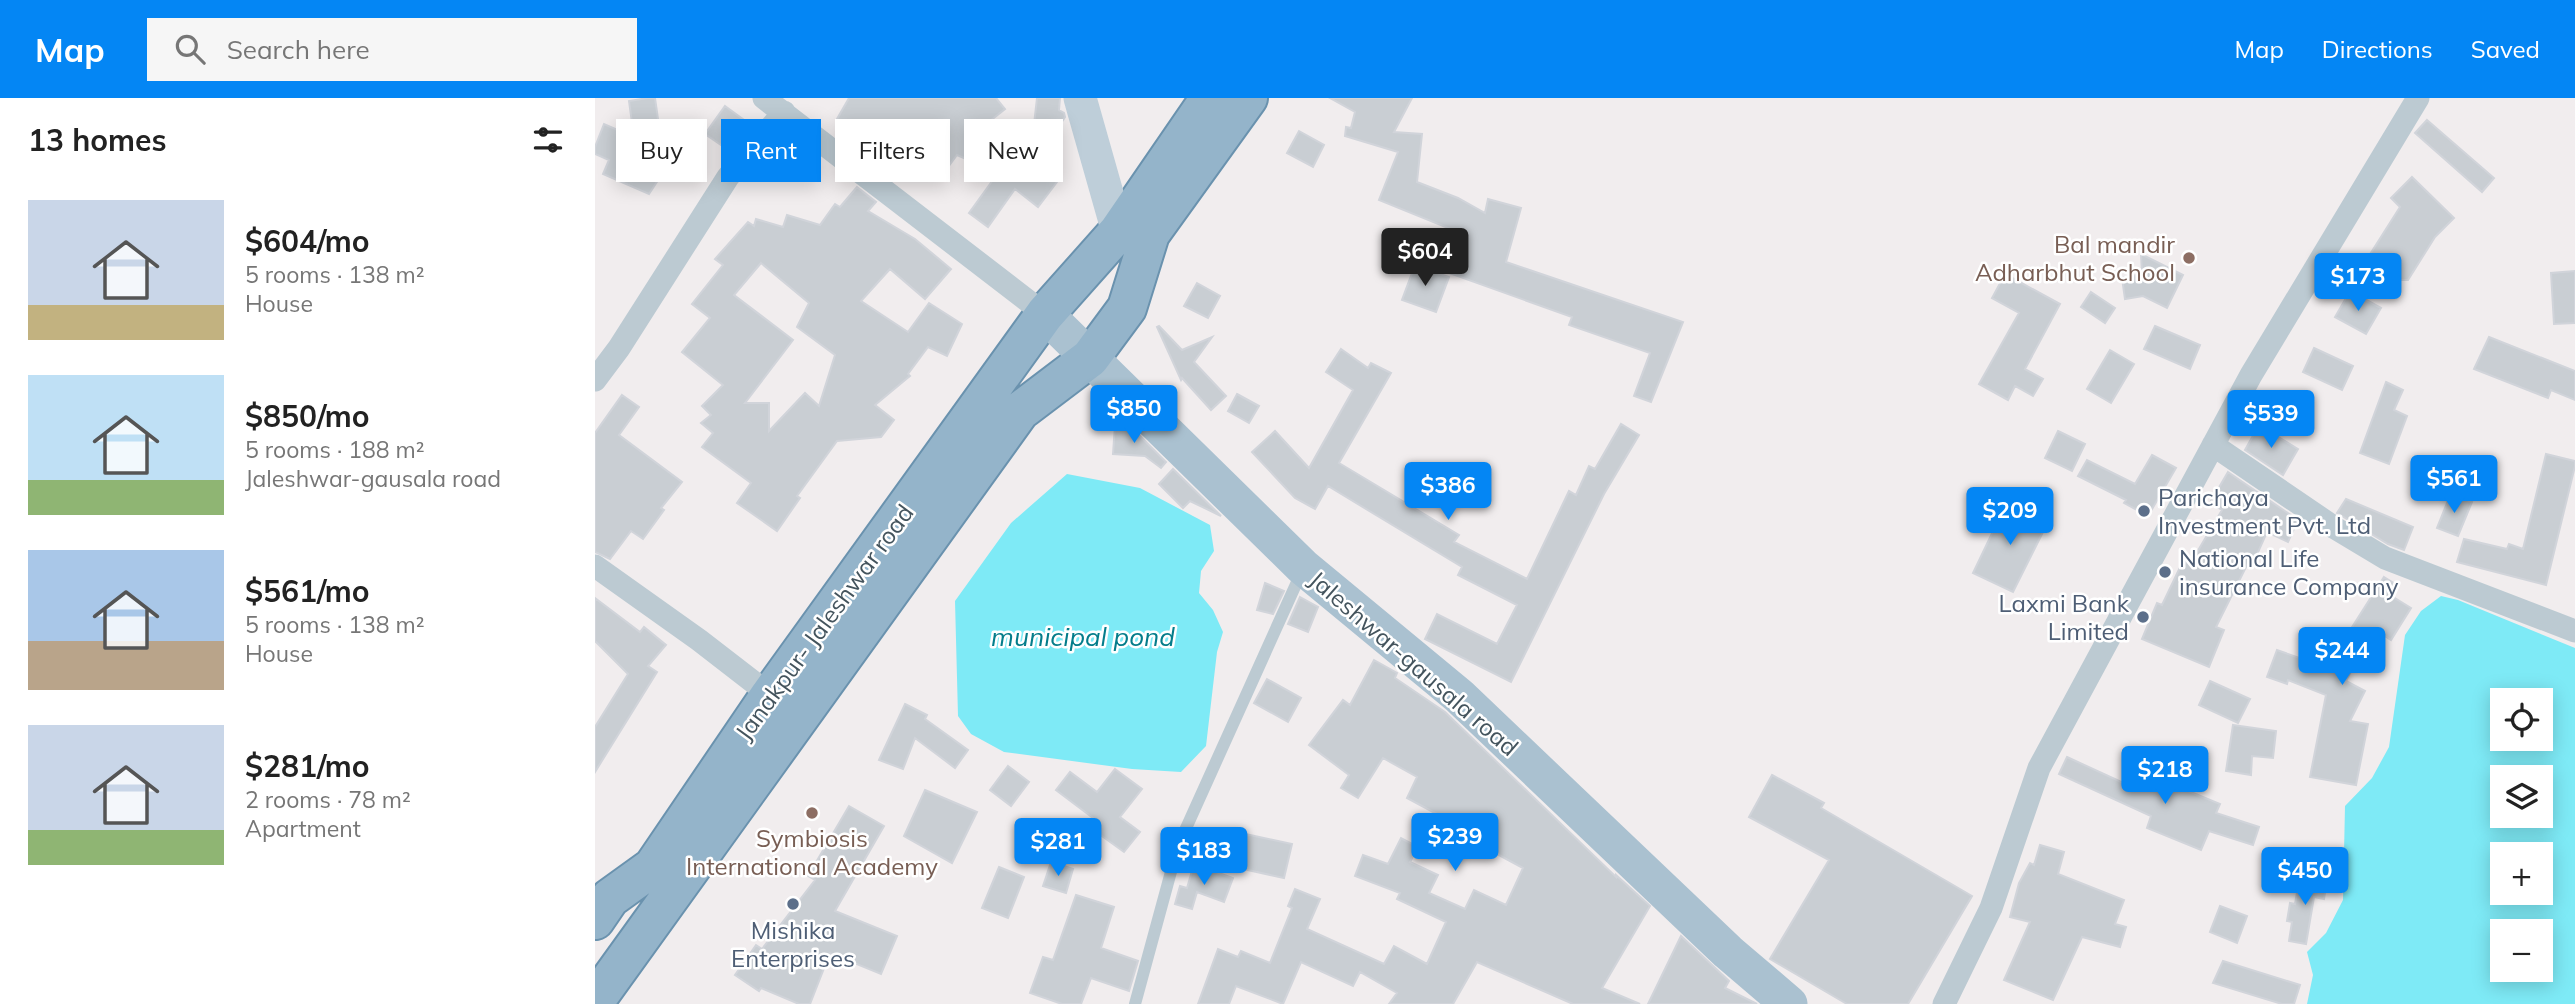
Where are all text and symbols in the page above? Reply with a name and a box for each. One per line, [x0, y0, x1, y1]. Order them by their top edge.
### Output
search box [147, 18, 637, 81]
text: Map [35, 29, 105, 70]
icon: search [171, 30, 209, 68]
text: Search here [227, 33, 370, 66]
text: Map [2234, 34, 2284, 64]
text: Directions [2322, 34, 2433, 64]
text: Saved [2471, 34, 2540, 64]
chip: Buy [616, 119, 707, 182]
chip: Rent [721, 119, 821, 182]
chip: Filters [835, 119, 950, 182]
chip: New [964, 119, 1063, 182]
text: 13 homes [28, 121, 167, 159]
icon: filters [529, 121, 567, 159]
text: $604/mo [245, 222, 369, 260]
icon: home [84, 228, 168, 312]
pin: $604 [1384, 228, 1466, 288]
place label: Bal mandir Adharbhut School [1975, 229, 2175, 287]
text: $604 [1397, 236, 1453, 265]
marker: Bal mandir Adharbhut School [2181, 250, 2197, 266]
pin: $173 [2317, 254, 2399, 313]
text: 5 rooms · 138 m² [245, 260, 425, 289]
text: $173 [2330, 261, 2386, 290]
text: House [245, 289, 313, 318]
pin: $850 [1093, 386, 1175, 445]
pin: $539 [2230, 390, 2312, 450]
text: $850 [1106, 393, 1162, 422]
text: $850/mo [245, 397, 369, 435]
text: $539 [2243, 398, 2299, 427]
icon: home [84, 403, 168, 487]
text: 5 rooms · 188 m² [245, 435, 425, 464]
pin: $561 [2413, 456, 2495, 515]
pin: $386 [1407, 462, 1489, 522]
text: $561 [2426, 463, 2482, 492]
text: Jaleshwar-gausala road [245, 464, 501, 493]
text: $386 [1420, 470, 1476, 499]
place label: Parichaya Investment Pvt. Ltd [2158, 482, 2371, 540]
pin: $209 [1969, 488, 2051, 547]
text: $209 [1982, 495, 2038, 524]
street label: Janakpur- Jaleshwar road [728, 498, 920, 746]
marker: Parichaya Investment Pvt. Ltd [2136, 503, 2152, 519]
place label: National Life insurance Company [2179, 543, 2399, 601]
street label: Jaleshwar-gausala road [1303, 564, 1525, 762]
marker: National Life insurance Company [2157, 564, 2173, 580]
text: $561/mo [245, 572, 369, 610]
icon: home [84, 578, 168, 662]
place label: Laxmi Bank Limited [1998, 588, 2130, 646]
marker: Laxmi Bank Limited [2135, 609, 2151, 625]
text: 5 rooms · 138 m² [245, 610, 425, 639]
water label: municipal pond [991, 620, 1175, 653]
pin: $244 [2301, 628, 2383, 687]
text: $244 [2314, 635, 2370, 664]
text: House [245, 639, 313, 668]
map controls [2490, 688, 2553, 982]
button: locate [2490, 688, 2553, 751]
pin: $218 [2124, 746, 2206, 806]
text: $281/mo [245, 747, 369, 785]
icon: home [84, 753, 168, 837]
text: $218 [2137, 754, 2193, 783]
button: layers [2490, 765, 2553, 828]
text: 2 rooms · 78 m² [245, 785, 411, 814]
marker: Symbiosis International Academy [804, 805, 820, 821]
text: Apartment [245, 814, 361, 843]
pin: $239 [1414, 814, 1496, 873]
pin: $281 [1017, 818, 1099, 878]
text: $239 [1427, 821, 1483, 850]
place label: Symbiosis International Academy [686, 823, 938, 881]
text: $281 [1030, 826, 1086, 855]
pin: $183 [1163, 828, 1245, 887]
text: $183 [1176, 835, 1232, 864]
button: + [2490, 842, 2553, 905]
pin: $450 [2264, 848, 2346, 907]
text: $450 [2277, 855, 2333, 884]
marker: Mishika Enterprises [785, 896, 801, 912]
place label: Mishika Enterprises [731, 915, 855, 973]
button: − [2490, 919, 2553, 982]

